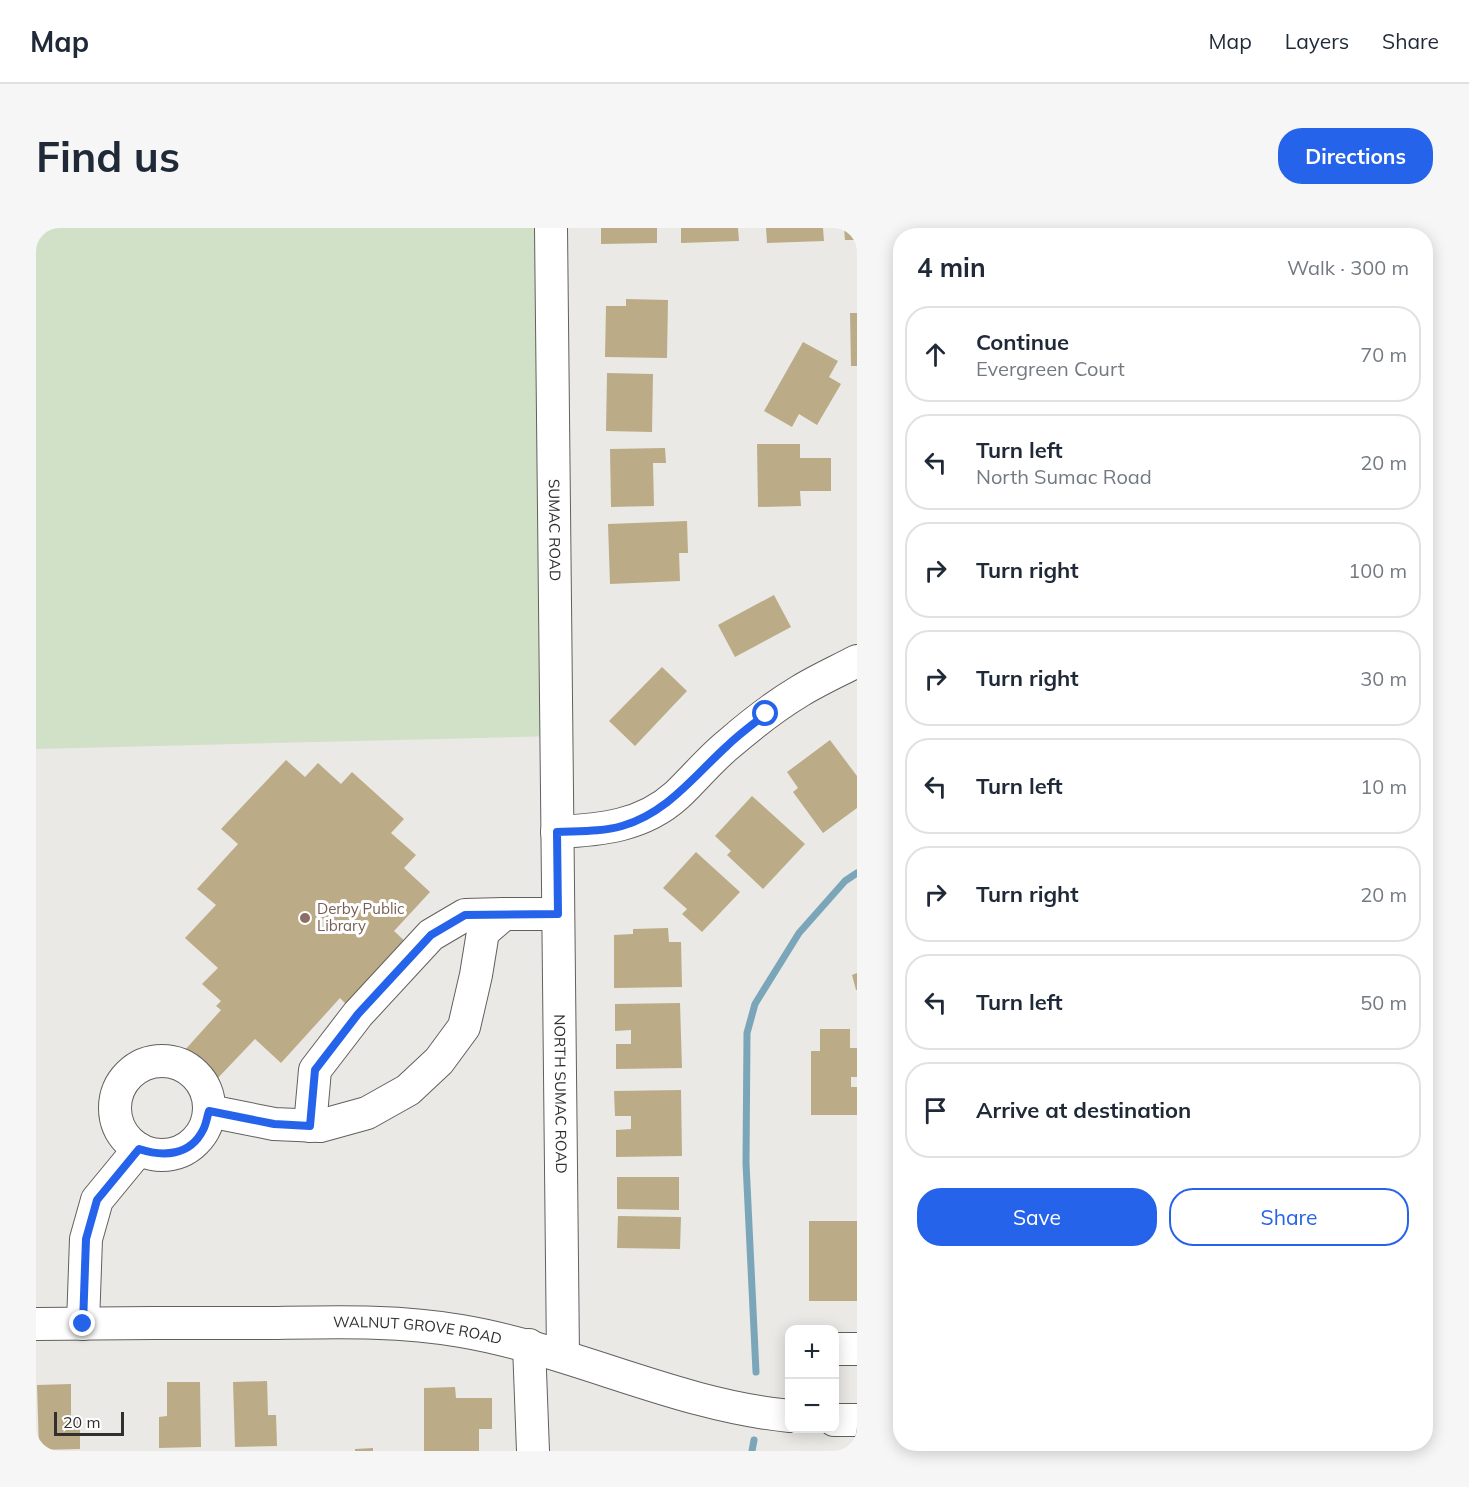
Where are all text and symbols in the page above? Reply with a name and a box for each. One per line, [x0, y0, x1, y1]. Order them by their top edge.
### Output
text: Map [30, 24, 89, 59]
text: Map [1209, 28, 1252, 54]
text: Layers [1285, 28, 1349, 54]
text: Share [1382, 28, 1439, 54]
button: Directions [1278, 128, 1433, 184]
text: Find us [36, 130, 180, 183]
text: 4 min [917, 251, 986, 284]
text: Walk · 300 m [1287, 255, 1409, 280]
text: Continue [976, 328, 1069, 356]
icon: ahead [919, 338, 952, 371]
text: 70 m [1360, 342, 1407, 367]
text: Evergreen Court [976, 356, 1125, 381]
text: Turn left [976, 436, 1063, 464]
icon: left [919, 446, 952, 479]
text: 20 m [1360, 450, 1407, 475]
text: North Sumac Road [976, 464, 1152, 489]
street label: SUMAC ROAD [545, 479, 565, 581]
icon: right [919, 554, 952, 587]
text: Turn right [976, 556, 1079, 584]
text: 100 m [1348, 558, 1407, 583]
icon: right [919, 662, 952, 695]
text: Turn right [976, 664, 1079, 692]
text: 30 m [1360, 666, 1407, 691]
route start [752, 700, 778, 726]
icon: left [919, 770, 952, 803]
text: Turn left [976, 772, 1063, 800]
text: 10 m [1360, 774, 1407, 799]
icon: right [919, 878, 952, 911]
text: Turn right [976, 880, 1079, 908]
text: 20 m [1360, 882, 1407, 907]
place label: Derby Public Library [317, 899, 404, 935]
marker: Derby Public Library [298, 911, 312, 925]
icon: left [919, 986, 952, 1019]
text: Turn left [976, 988, 1063, 1016]
text: 50 m [1360, 990, 1407, 1015]
street label: NORTH SUMAC ROAD [550, 1014, 571, 1174]
icon: arrive [919, 1094, 952, 1127]
text: Arrive at destination [976, 1096, 1191, 1124]
button: Save [917, 1188, 1157, 1246]
button: Share [1169, 1188, 1409, 1246]
route end [69, 1310, 95, 1336]
street label: WALNUT GROVE ROAD [333, 1312, 504, 1348]
map controls [785, 1325, 839, 1433]
button: + [785, 1325, 839, 1379]
button: − [785, 1379, 839, 1433]
scale bar [54, 1409, 124, 1436]
text: 20 m [63, 1412, 100, 1432]

